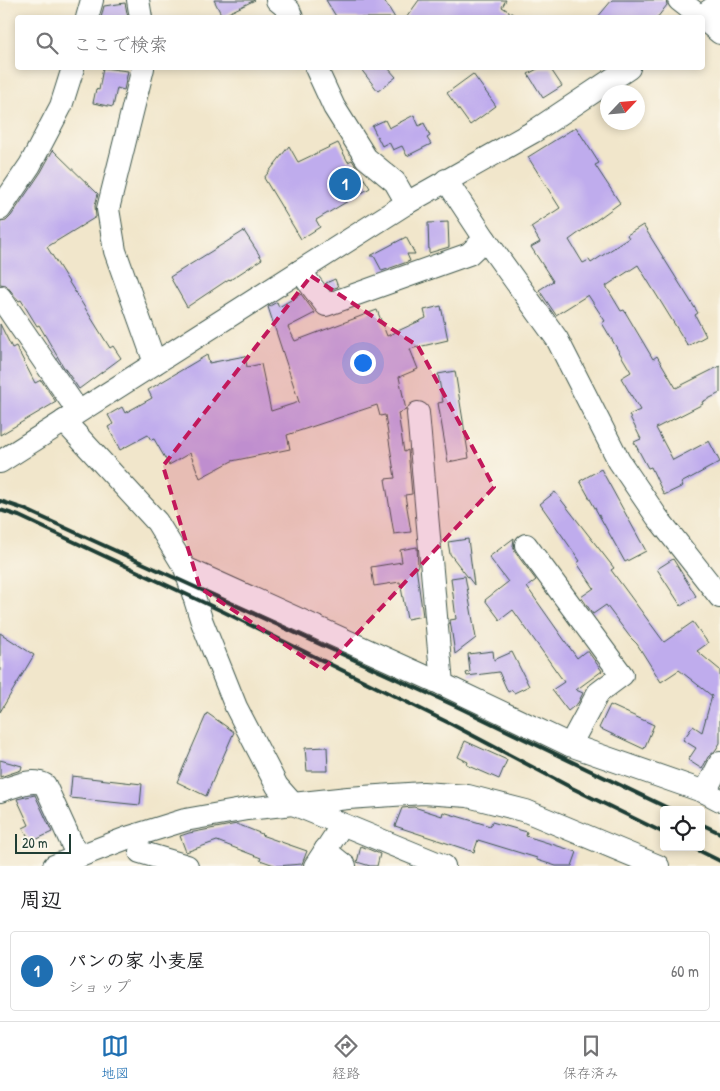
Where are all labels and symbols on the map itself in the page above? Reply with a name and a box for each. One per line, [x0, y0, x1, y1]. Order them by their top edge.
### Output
north arrow [600, 85, 645, 130]
pin: 1 [329, 165, 361, 203]
your location [350, 350, 376, 376]
scale bar [15, 831, 71, 854]

